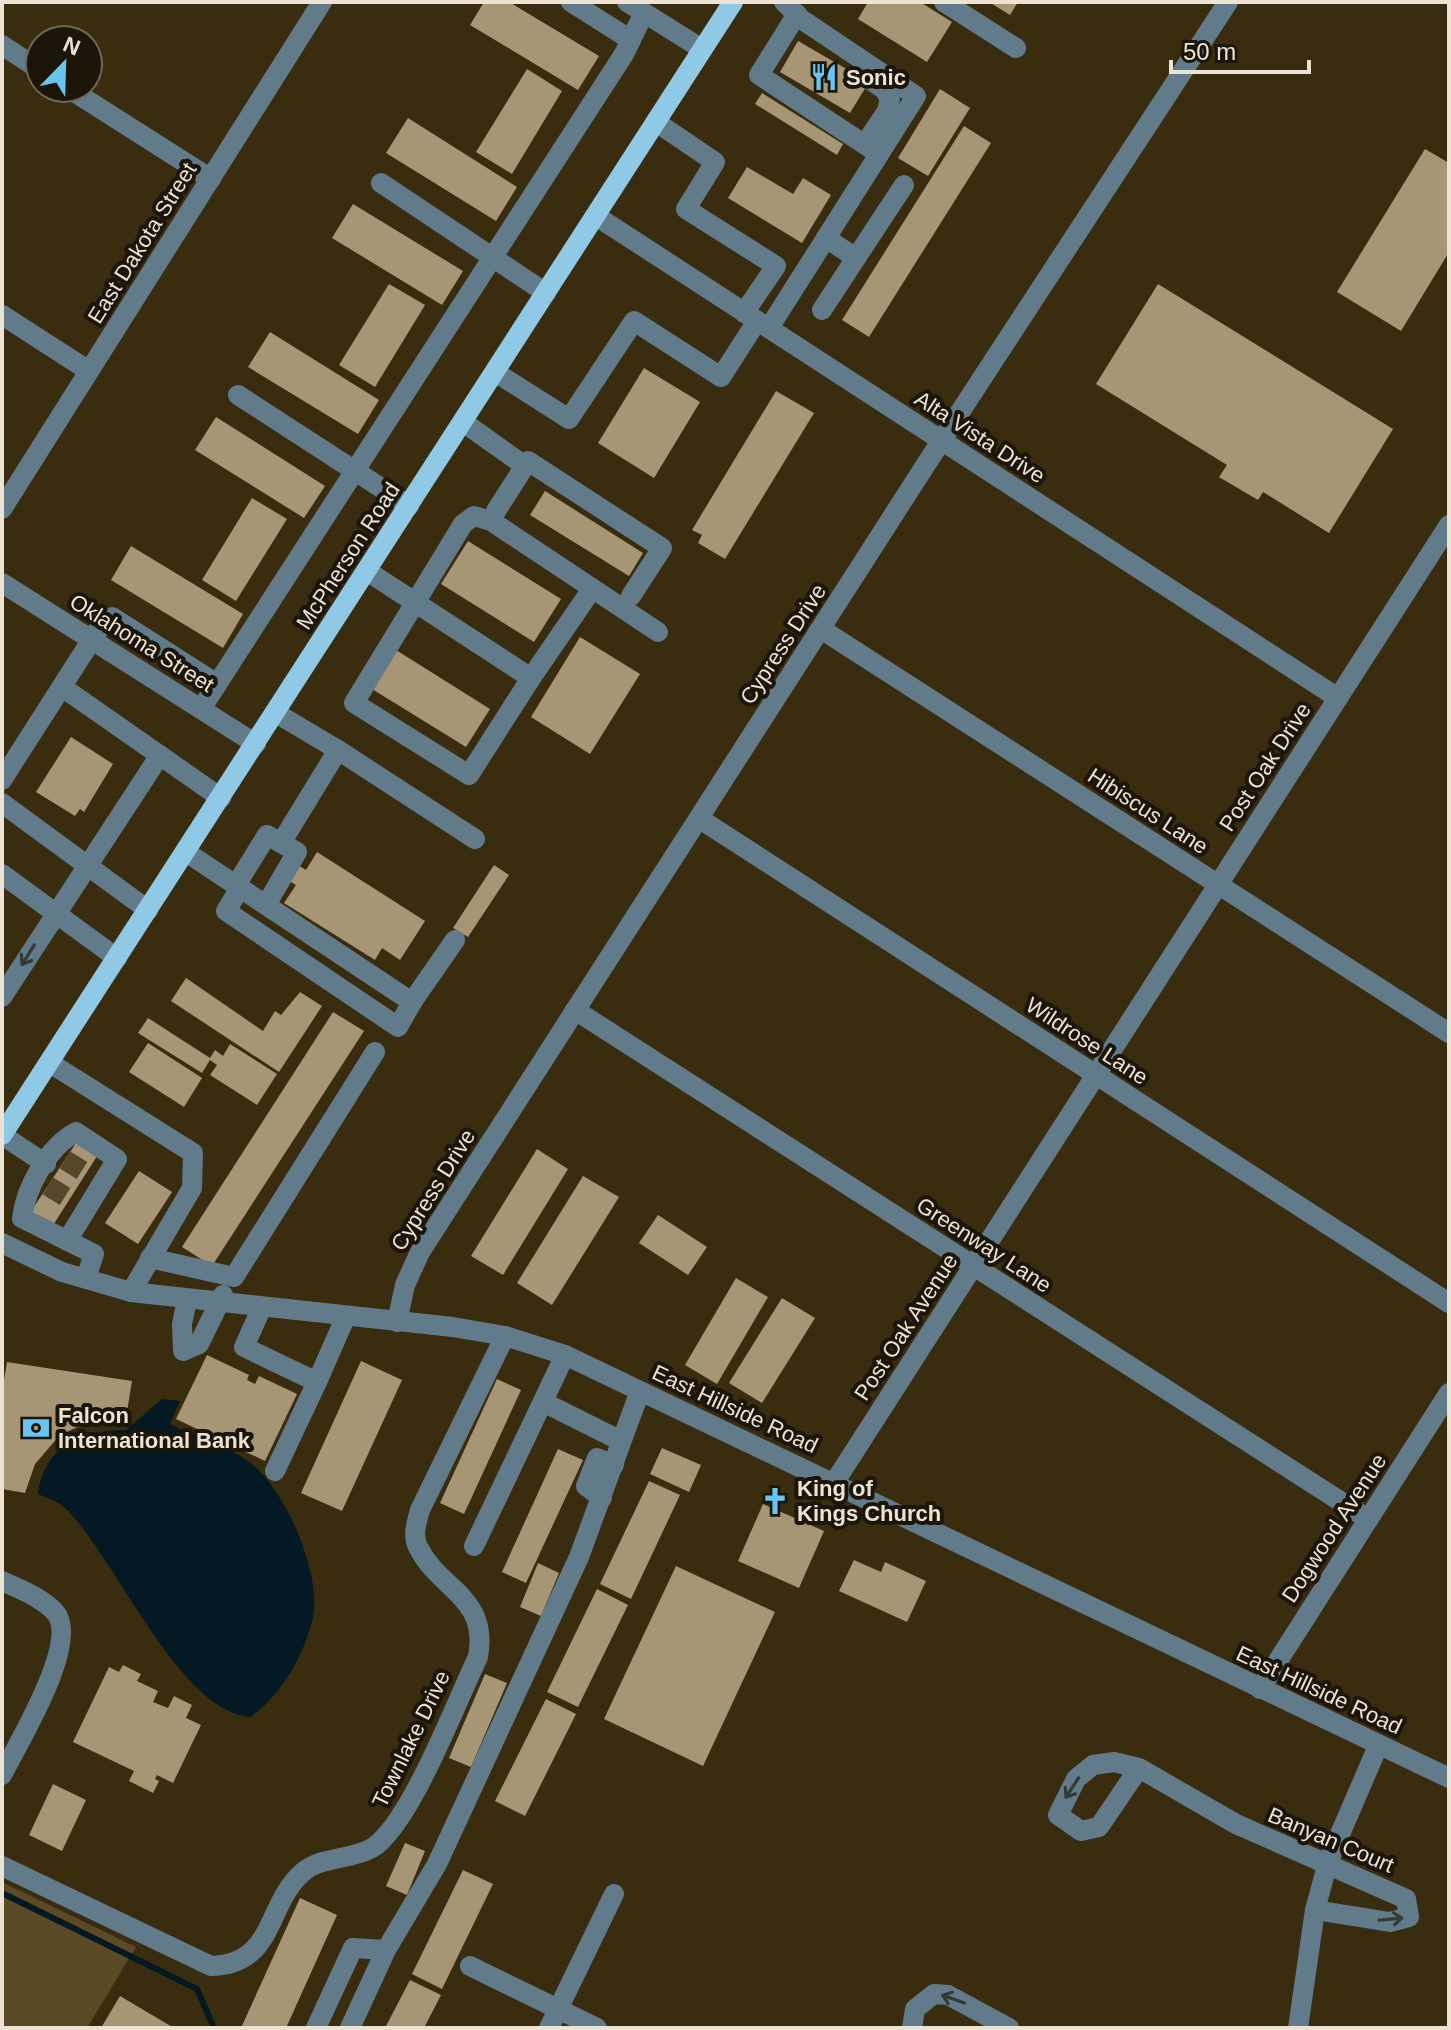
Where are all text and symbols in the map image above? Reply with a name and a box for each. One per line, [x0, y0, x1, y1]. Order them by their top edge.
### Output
north arrow [24, 24, 104, 104]
scale bar [1171, 24, 1309, 74]
text: N [59, 31, 84, 61]
text: 50 m [1183, 38, 1236, 65]
restaurant icon: Sonic [809, 62, 839, 92]
place label: Sonic [846, 65, 906, 90]
street label: East Dakota Street [82, 158, 202, 328]
street label: Alta Vista Drive [910, 386, 1050, 488]
street label: McPherson Road [291, 478, 405, 634]
street label: Cypress Drive [735, 579, 831, 709]
street label: Oklahoma Street [65, 589, 219, 697]
street label: Post Oak Drive [1214, 698, 1316, 836]
street label: Hibiscus Lane [1083, 763, 1213, 859]
one-way arrow [20, 943, 36, 966]
street label: Wildrose Lane [1021, 992, 1153, 1090]
street label: Cypress Drive [386, 1125, 480, 1255]
street label: Greenway Lane [912, 1192, 1056, 1298]
street label: Post Oak Avenue [849, 1249, 963, 1405]
street label: East Hillside Road [648, 1360, 822, 1458]
place label: Falcon International Bank [58, 1403, 251, 1453]
bank icon: Falcon International Bank [21, 1413, 51, 1443]
street label: Dogwood Avenue [1277, 1449, 1391, 1607]
place label: King of Kings Church [797, 1476, 941, 1526]
church icon: King of Kings Church [760, 1486, 790, 1516]
street label: East Hillside Road [1232, 1641, 1406, 1739]
street label: Townlake Drive [367, 1666, 455, 1812]
one-way arrow [1064, 1776, 1080, 1798]
street label: Banyan Court [1264, 1802, 1398, 1878]
one-way arrow [1378, 1911, 1404, 1926]
one-way arrow [941, 1991, 965, 2006]

